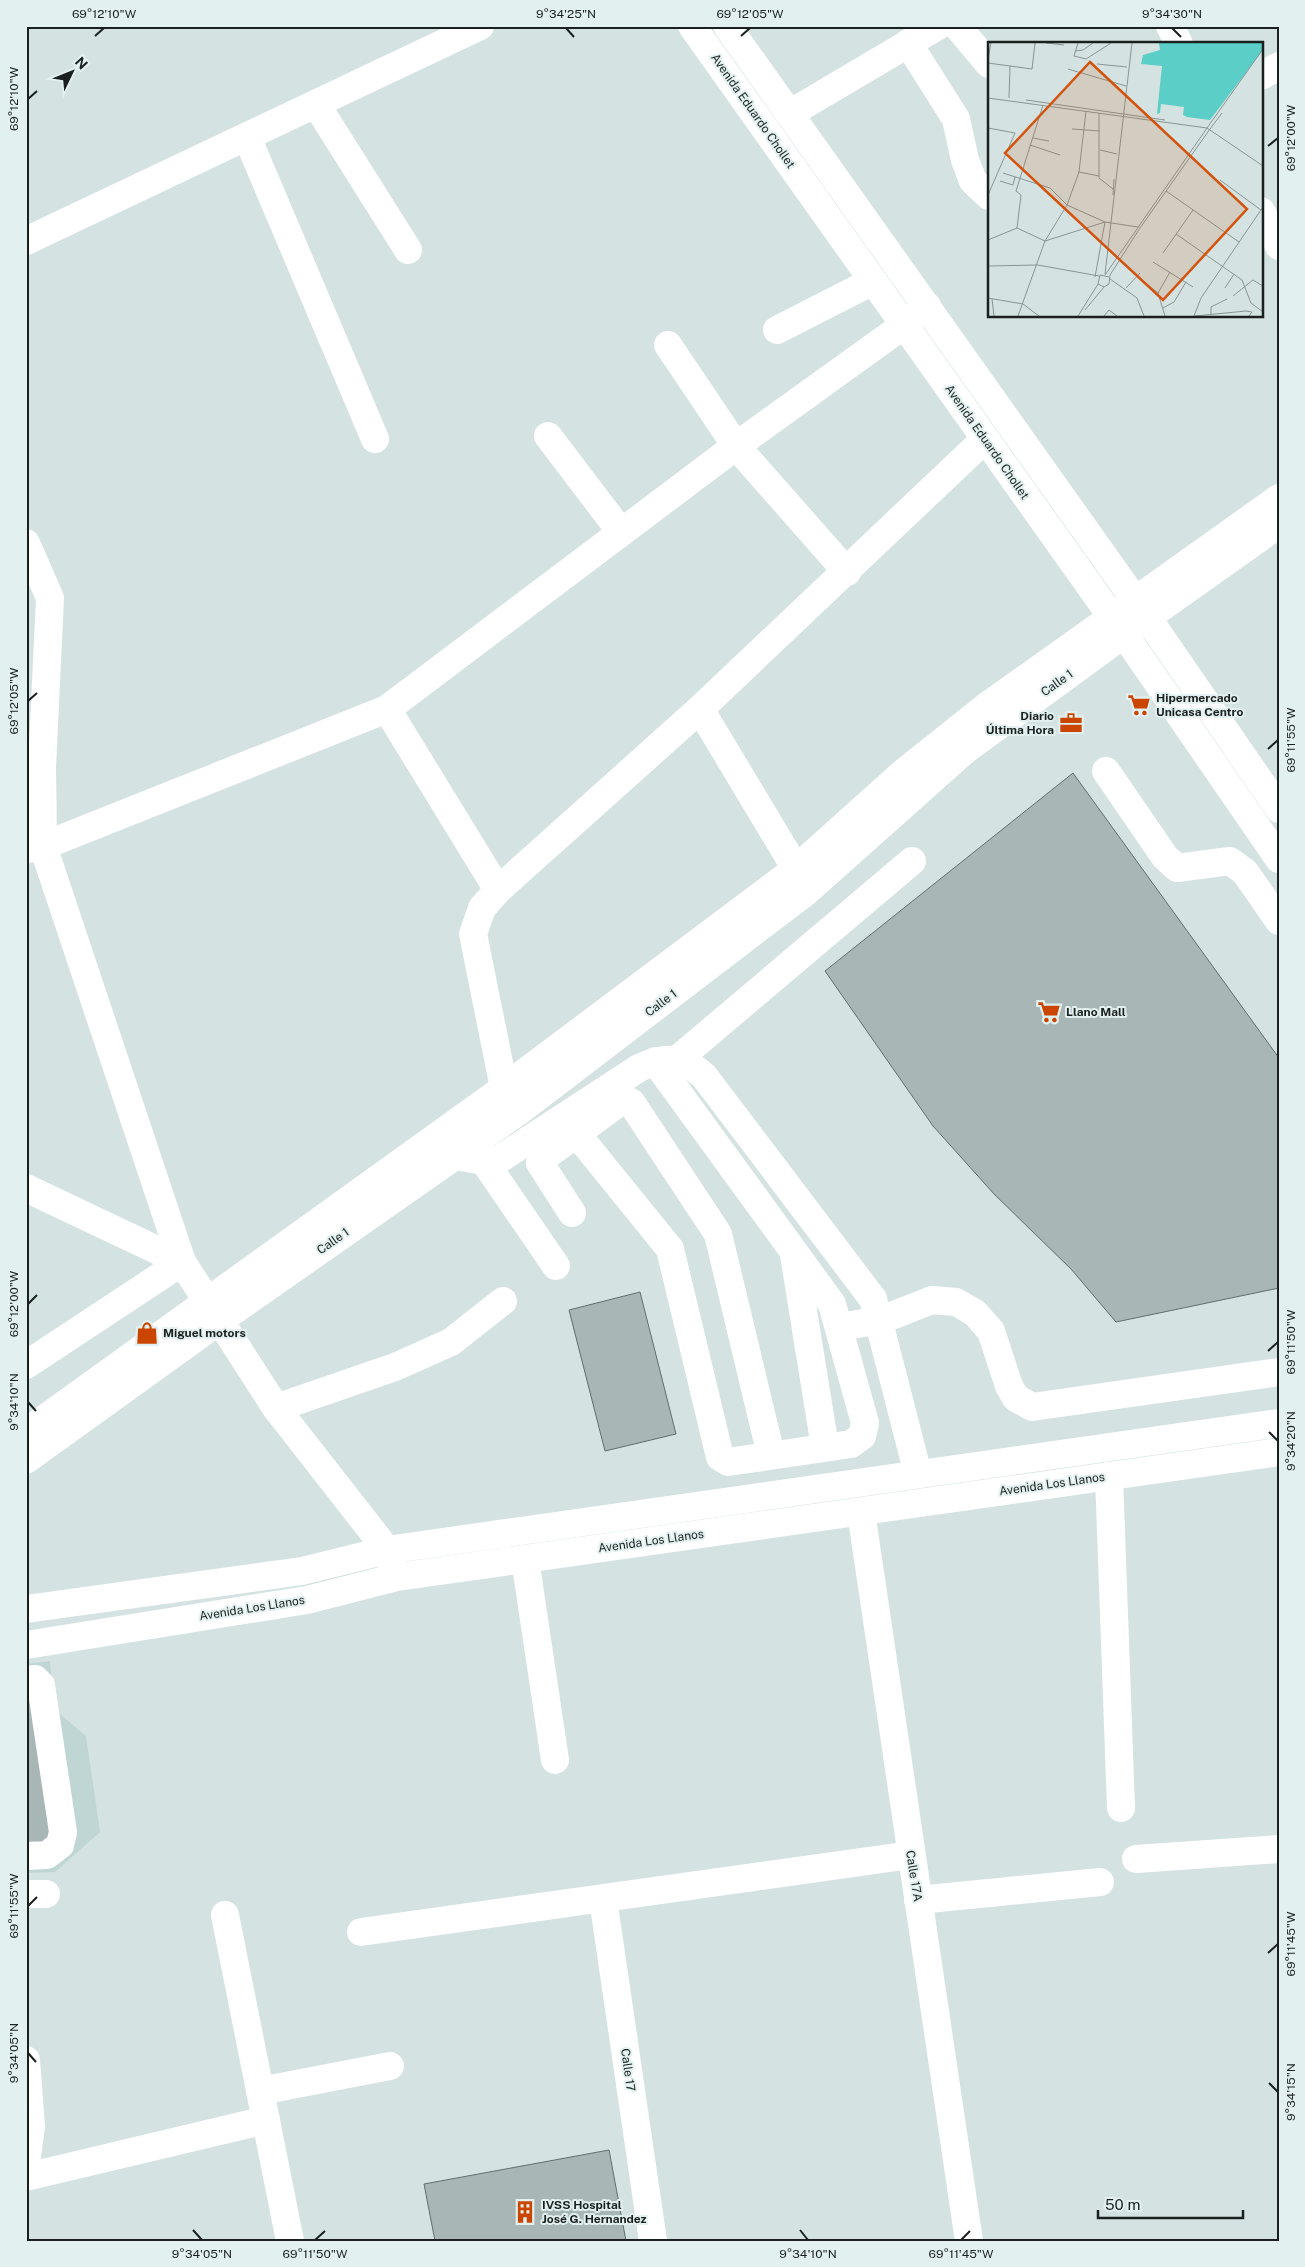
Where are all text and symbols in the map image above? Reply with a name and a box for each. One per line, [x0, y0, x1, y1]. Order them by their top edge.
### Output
text: 69°12'10"W [72, 7, 137, 21]
text: 9°34'25"N [536, 7, 596, 21]
text: 69°12'05"W [716, 7, 784, 21]
text: 9°34'30"N [1142, 7, 1202, 21]
inset map [988, 42, 1262, 318]
north arrow [48, 48, 98, 98]
street label: Avenida Eduardo Chollet [708, 51, 798, 171]
text: N [72, 54, 91, 73]
text: 69°12'10"W [7, 66, 21, 131]
text: 69°12'00"W [1284, 104, 1298, 171]
street label: Avenida Eduardo Chollet [942, 382, 1032, 502]
text: 69°12'05"W [7, 667, 21, 735]
street label: Calle 1 [1038, 667, 1076, 699]
place label: Hipermercado Unicasa Centro [1156, 691, 1244, 719]
supermarket icon: Hipermercado Unicasa Centro [1126, 692, 1152, 718]
text: 69°11'55"W [1284, 707, 1298, 773]
place label: Diario Última Hora [986, 709, 1054, 737]
office icon: Diario Última Hora [1058, 710, 1084, 736]
street label: Calle 1 [642, 987, 680, 1019]
supermarket icon: Llano Mall [1036, 999, 1062, 1025]
place label: Llano Mall [1066, 1005, 1126, 1019]
street label: Calle 1 [314, 1225, 352, 1257]
text: 69°12'00"W [7, 1270, 21, 1337]
text: 69°11'50"W [1284, 1309, 1298, 1374]
shop icon: Miguel motors [134, 1320, 160, 1346]
place label: Miguel motors [163, 1326, 246, 1340]
text: 9°34'10"N [7, 1373, 21, 1431]
text: 9°34'20"N [1284, 1411, 1298, 1471]
street label: Avenida Los Llanos [998, 1470, 1106, 1498]
street label: Avenida Los Llanos [597, 1527, 705, 1555]
street label: Avenida Los Llanos [198, 1593, 306, 1623]
street label: Calle 17A [903, 1849, 925, 1903]
text: 69°11'55"W [7, 1873, 21, 1939]
text: 69°11'45"W [1284, 1911, 1298, 1976]
text: 9°34'05"N [7, 2023, 21, 2083]
street label: Calle 17 [618, 2048, 638, 2092]
text: 9°34'15"N [1284, 2063, 1298, 2121]
scale bar [1098, 2187, 1242, 2219]
text: 50 m [1105, 2196, 1140, 2213]
place label: IVSS Hospital José G. Hernandez [542, 2198, 647, 2226]
building icon: IVSS Hospital José G. Hernandez [512, 2199, 538, 2225]
text: 9°34'05"N [172, 2247, 232, 2261]
text: 69°11'50"W [283, 2247, 348, 2261]
text: 9°34'10"N [779, 2247, 837, 2261]
text: 69°11'45"W [929, 2247, 994, 2261]

